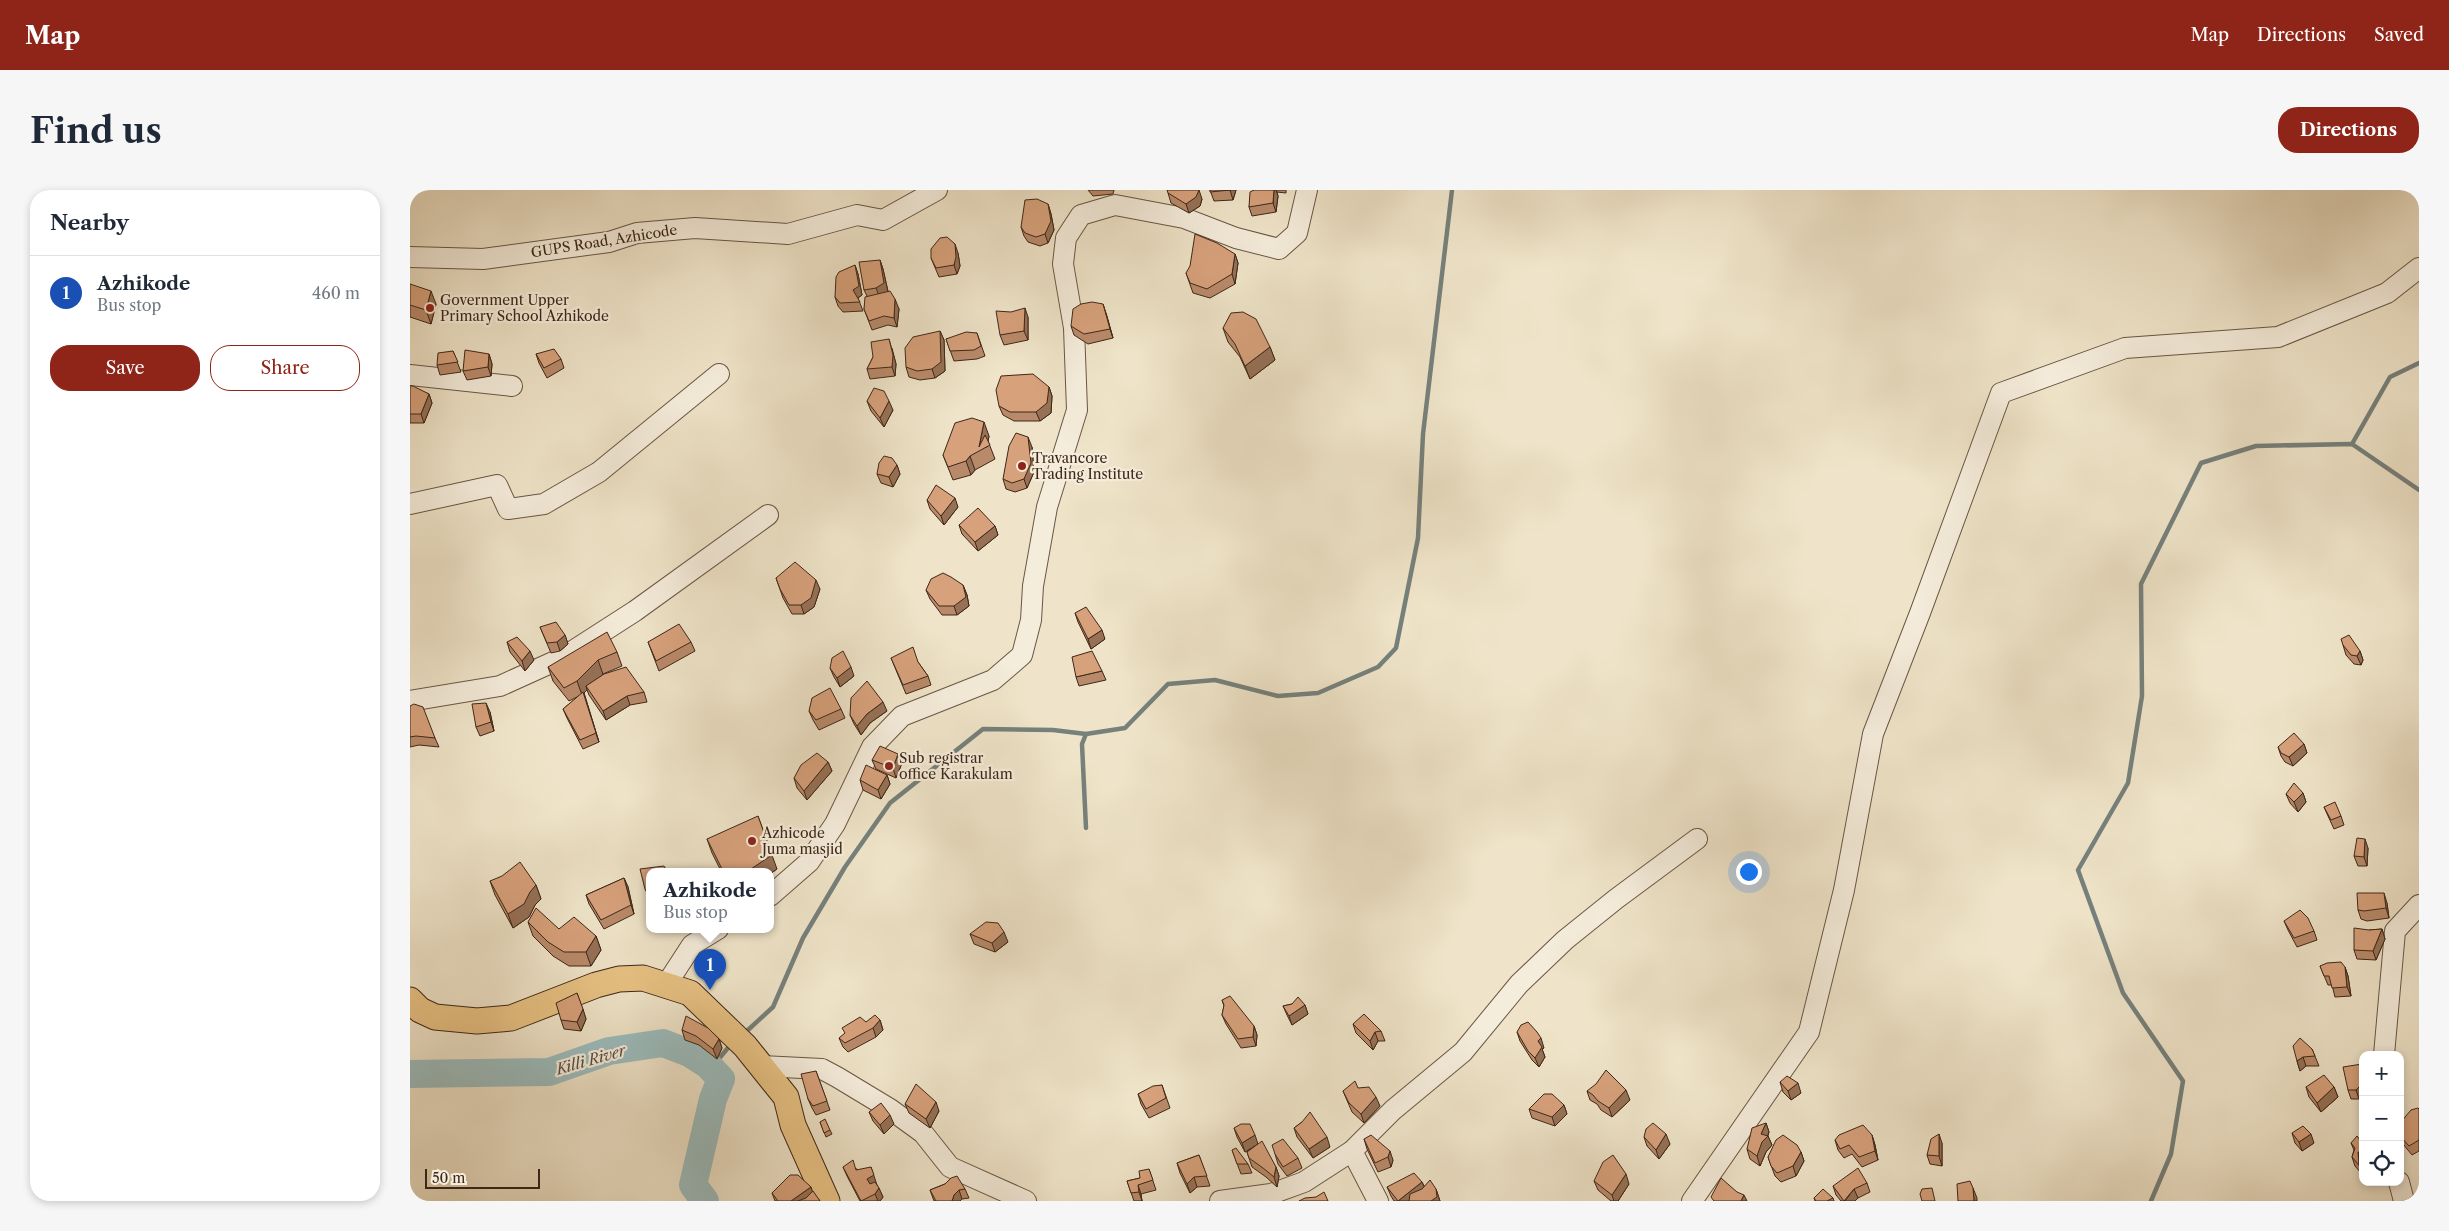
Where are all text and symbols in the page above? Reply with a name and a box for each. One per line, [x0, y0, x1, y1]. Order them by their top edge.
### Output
text: Map [25, 21, 80, 50]
text: Map [2190, 24, 2229, 46]
text: Directions [2257, 24, 2346, 46]
text: Saved [2374, 24, 2424, 46]
button: Directions [2278, 107, 2419, 153]
text: Find us [30, 109, 162, 152]
text: Nearby [50, 210, 129, 235]
street label: GUPS Road, Azhicode [530, 221, 679, 261]
text: Azhikode [97, 272, 190, 295]
text: 1 [62, 283, 70, 303]
text: 460 m [312, 283, 360, 303]
place label: Government Upper Primary School Azhikode [440, 291, 609, 325]
text: Bus stop [97, 295, 161, 315]
marker: Government Upper Primary School Azhikode [424, 302, 436, 314]
button: Save [50, 345, 200, 391]
button: Share [210, 345, 360, 391]
place label: Travancore Trading Institute [1032, 449, 1143, 483]
marker: Travancore Trading Institute [1016, 460, 1028, 472]
place label: Sub registrar office Karakulam [899, 749, 1013, 783]
marker: Sub registrar office Karakulam [883, 760, 895, 772]
place label: Azhicode Juma masjid [760, 824, 843, 858]
marker: Azhicode Juma masjid [746, 835, 758, 847]
your location [1736, 859, 1762, 885]
popup [646, 868, 774, 933]
text: Azhikode [663, 879, 757, 902]
text: Bus stop [663, 902, 728, 922]
pin: 1 [694, 949, 726, 990]
water label: Killi River [553, 1040, 629, 1079]
map controls [2359, 1051, 2404, 1186]
button: + [2359, 1051, 2404, 1096]
button: − [2359, 1096, 2404, 1141]
button: locate [2359, 1141, 2404, 1186]
scale bar [425, 1166, 540, 1189]
text: 50 m [432, 1169, 465, 1187]

